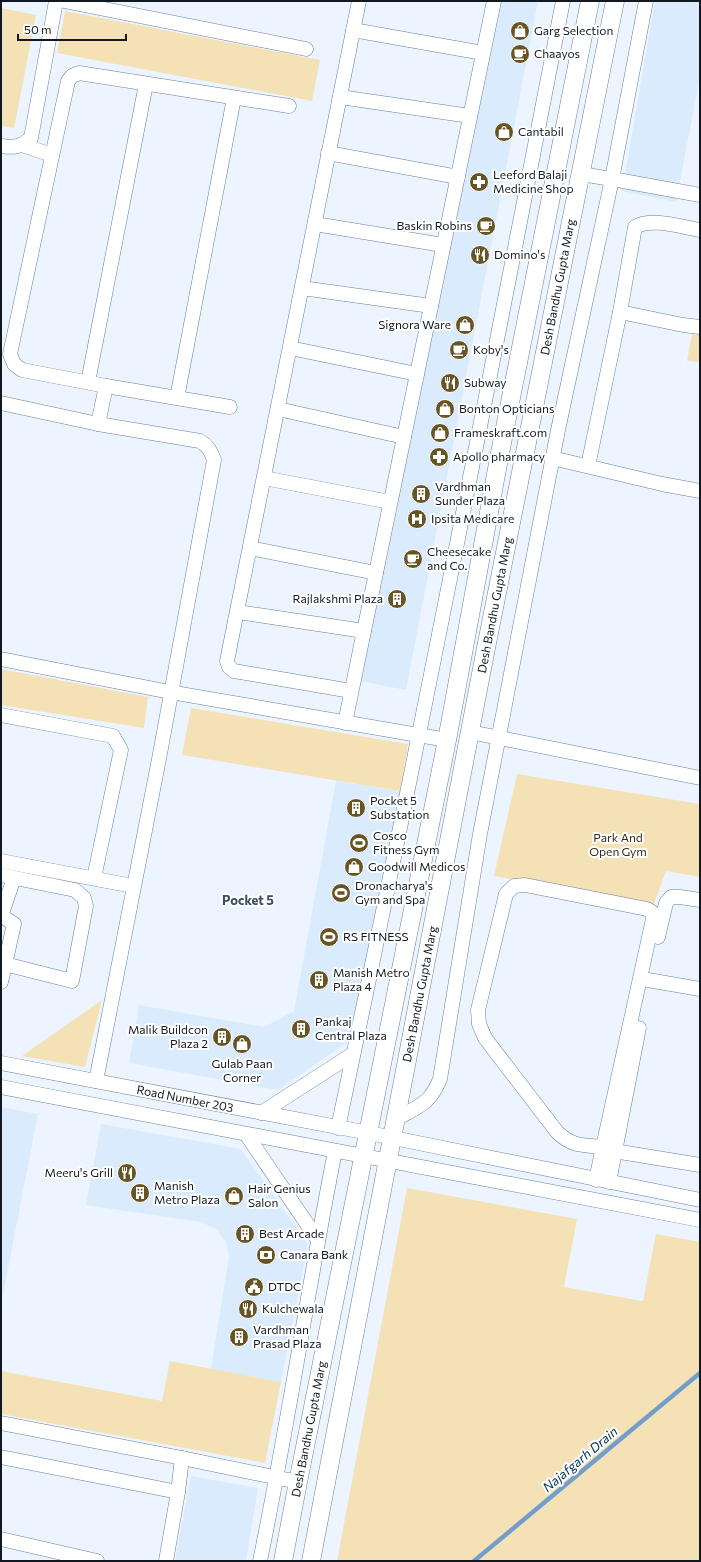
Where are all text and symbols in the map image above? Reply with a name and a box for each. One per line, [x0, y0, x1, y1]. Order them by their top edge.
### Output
scale bar [18, 16, 126, 42]
shop icon: Garg Selection [509, 20, 531, 42]
text: 50 m [24, 22, 52, 36]
place label: Garg Selection [534, 23, 613, 37]
cafe icon: Chaayos [509, 43, 531, 65]
place label: Chaayos [534, 46, 580, 60]
shop icon: Cantabil [493, 121, 515, 143]
place label: Cantabil [518, 124, 564, 138]
place label: Leeford Balaji Medicine Shop [493, 167, 574, 195]
pharmacy icon: Leeford Balaji Medicine Shop [468, 171, 490, 193]
cafe icon: Baskin Robins [475, 215, 497, 237]
street label: Desh Bandhu Gupta Marg [537, 217, 577, 356]
place label: Baskin Robins [396, 218, 472, 232]
restaurant icon: Domino's [469, 244, 491, 266]
place label: Domino's [494, 247, 546, 261]
shop icon: Signora Ware [454, 314, 476, 336]
place label: Signora Ware [378, 317, 451, 331]
cafe icon: Koby's [448, 339, 470, 361]
place label: Koby's [473, 342, 509, 356]
restaurant icon: Subway [439, 372, 461, 394]
place label: Subway [464, 375, 507, 389]
shop icon: Bonton Opticians [434, 398, 456, 420]
place label: Bonton Opticians [459, 401, 554, 415]
shop icon: Frameskraft.com [429, 422, 451, 444]
place label: Frameskraft.com [454, 425, 547, 439]
pharmacy icon: Apollo pharmacy [428, 446, 450, 468]
place label: Apollo pharmacy [453, 449, 545, 463]
place label: Vardhman Sunder Plaza [435, 479, 505, 507]
building icon: Vardhman Sunder Plaza [410, 483, 432, 505]
hospital icon: Ipsita Medicare [406, 508, 428, 530]
place label: Ipsita Medicare [431, 511, 514, 525]
street label: Desh Bandhu Gupta Marg [474, 535, 514, 674]
place label: Cheesecake and Co. [427, 544, 491, 572]
cafe icon: Cheesecake and Co. [402, 548, 424, 570]
building icon: Rajlakshmi Plaza [386, 588, 408, 610]
place label: Rajlakshmi Plaza [293, 591, 383, 605]
place label: Pocket 5 Substation [370, 793, 429, 821]
building icon: Pocket 5 Substation [345, 797, 367, 819]
place label: Cosco Fitness Gym [373, 828, 440, 856]
park label: Park And Open Gym [589, 830, 647, 858]
sports icon: Cosco Fitness Gym [348, 832, 370, 854]
shop icon: Goodwill Medicos [343, 856, 365, 878]
place label: Goodwill Medicos [368, 859, 465, 873]
place label: Dronacharya's Gym and Spa [355, 878, 433, 906]
sports icon: Dronacharya's Gym and Spa [330, 882, 352, 904]
district label: Pocket 5 [222, 892, 274, 908]
street label: Desh Bandhu Gupta Marg [399, 924, 439, 1063]
sports icon: RS FITNESS [318, 926, 340, 948]
place label: RS FITNESS [343, 929, 409, 943]
place label: Manish Metro Plaza 4 [333, 965, 410, 993]
building icon: Manish Metro Plaza 4 [308, 969, 330, 991]
place label: Pankaj Central Plaza [315, 1014, 387, 1042]
building icon: Pankaj Central Plaza [290, 1018, 312, 1040]
place label: Malik Buildcon Plaza 2 [128, 1022, 208, 1050]
building icon: Malik Buildcon Plaza 2 [211, 1026, 233, 1048]
shop icon: Gulab Paan Corner [231, 1033, 253, 1055]
place label: Gulab Paan Corner [211, 1056, 273, 1084]
street label: Road Number 203 [136, 1082, 235, 1114]
restaurant icon: Meeru's Grill [116, 1162, 138, 1184]
place label: Meeru's Grill [44, 1165, 113, 1179]
place label: Manish Metro Plaza [154, 1178, 220, 1206]
place label: Hair Genius Salon [248, 1181, 311, 1209]
building icon: Manish Metro Plaza [129, 1182, 151, 1204]
shop icon: Hair Genius Salon [223, 1185, 245, 1207]
building icon: Best Arcade [234, 1223, 256, 1245]
place label: Best Arcade [259, 1226, 324, 1240]
bank icon: Canara Bank [255, 1244, 277, 1266]
place label: Canara Bank [280, 1247, 349, 1261]
public building icon: DTDC [243, 1276, 265, 1298]
place label: DTDC [268, 1279, 301, 1293]
restaurant icon: Kulchewala [237, 1298, 259, 1320]
place label: Kulchewala [262, 1301, 324, 1315]
place label: Vardhman Prasad Plaza [253, 1322, 322, 1350]
building icon: Vardhman Prasad Plaza [228, 1326, 250, 1348]
street label: Desh Bandhu Gupta Marg [288, 1359, 328, 1498]
water label: Najafgarh Drain [539, 1423, 621, 1495]

